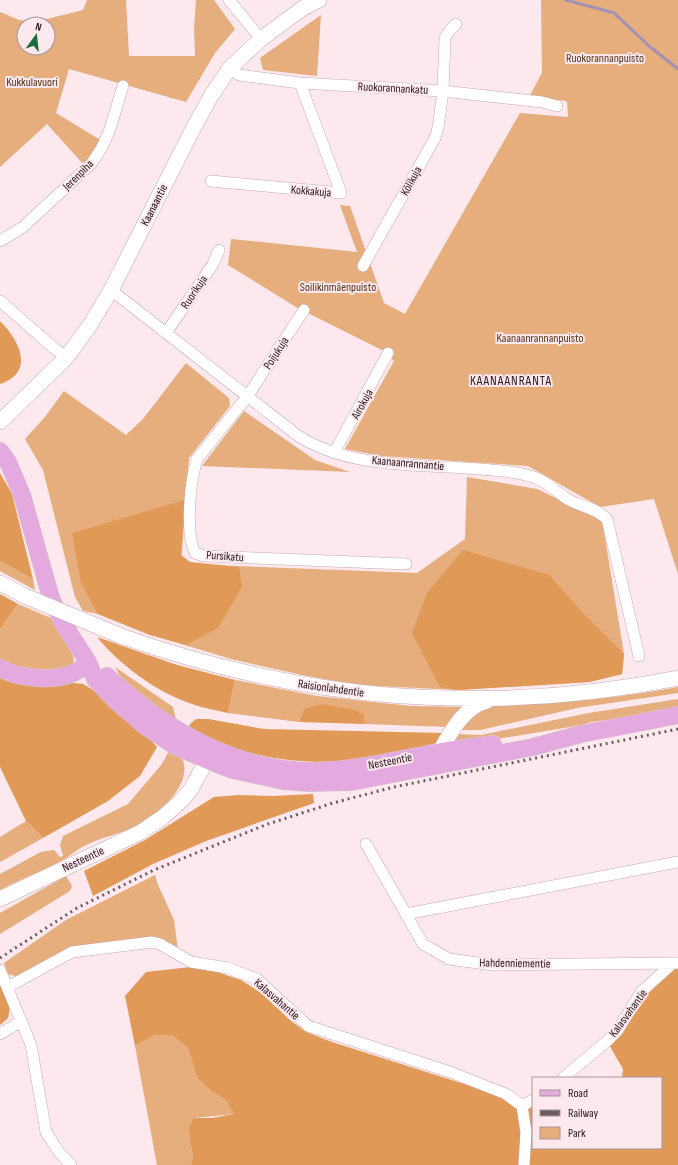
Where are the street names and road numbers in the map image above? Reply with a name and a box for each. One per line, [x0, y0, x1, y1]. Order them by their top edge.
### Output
street label: Ruokorannankatu [357, 79, 429, 98]
street label: Jerenpiha [59, 157, 97, 195]
street label: Kölikuja [397, 164, 426, 199]
street label: Kaanaantie [138, 182, 171, 229]
street label: Kokkakuja [290, 182, 332, 201]
street label: Ruorikuja [178, 272, 211, 312]
street label: Poijukuja [260, 334, 293, 372]
street label: Airokuja [348, 386, 377, 423]
street label: Kaanaanrannantie [371, 453, 445, 474]
street label: Pursikatu [206, 548, 244, 565]
street label: Raisionlahdentie [297, 676, 365, 701]
street label: Nesteentie [367, 750, 413, 773]
street label: Nesteentie [60, 843, 107, 876]
street label: Hahdenniementie [479, 955, 551, 972]
street label: Kalasvahantie [251, 975, 303, 1023]
street label: Kalasvahantie [606, 986, 651, 1040]

